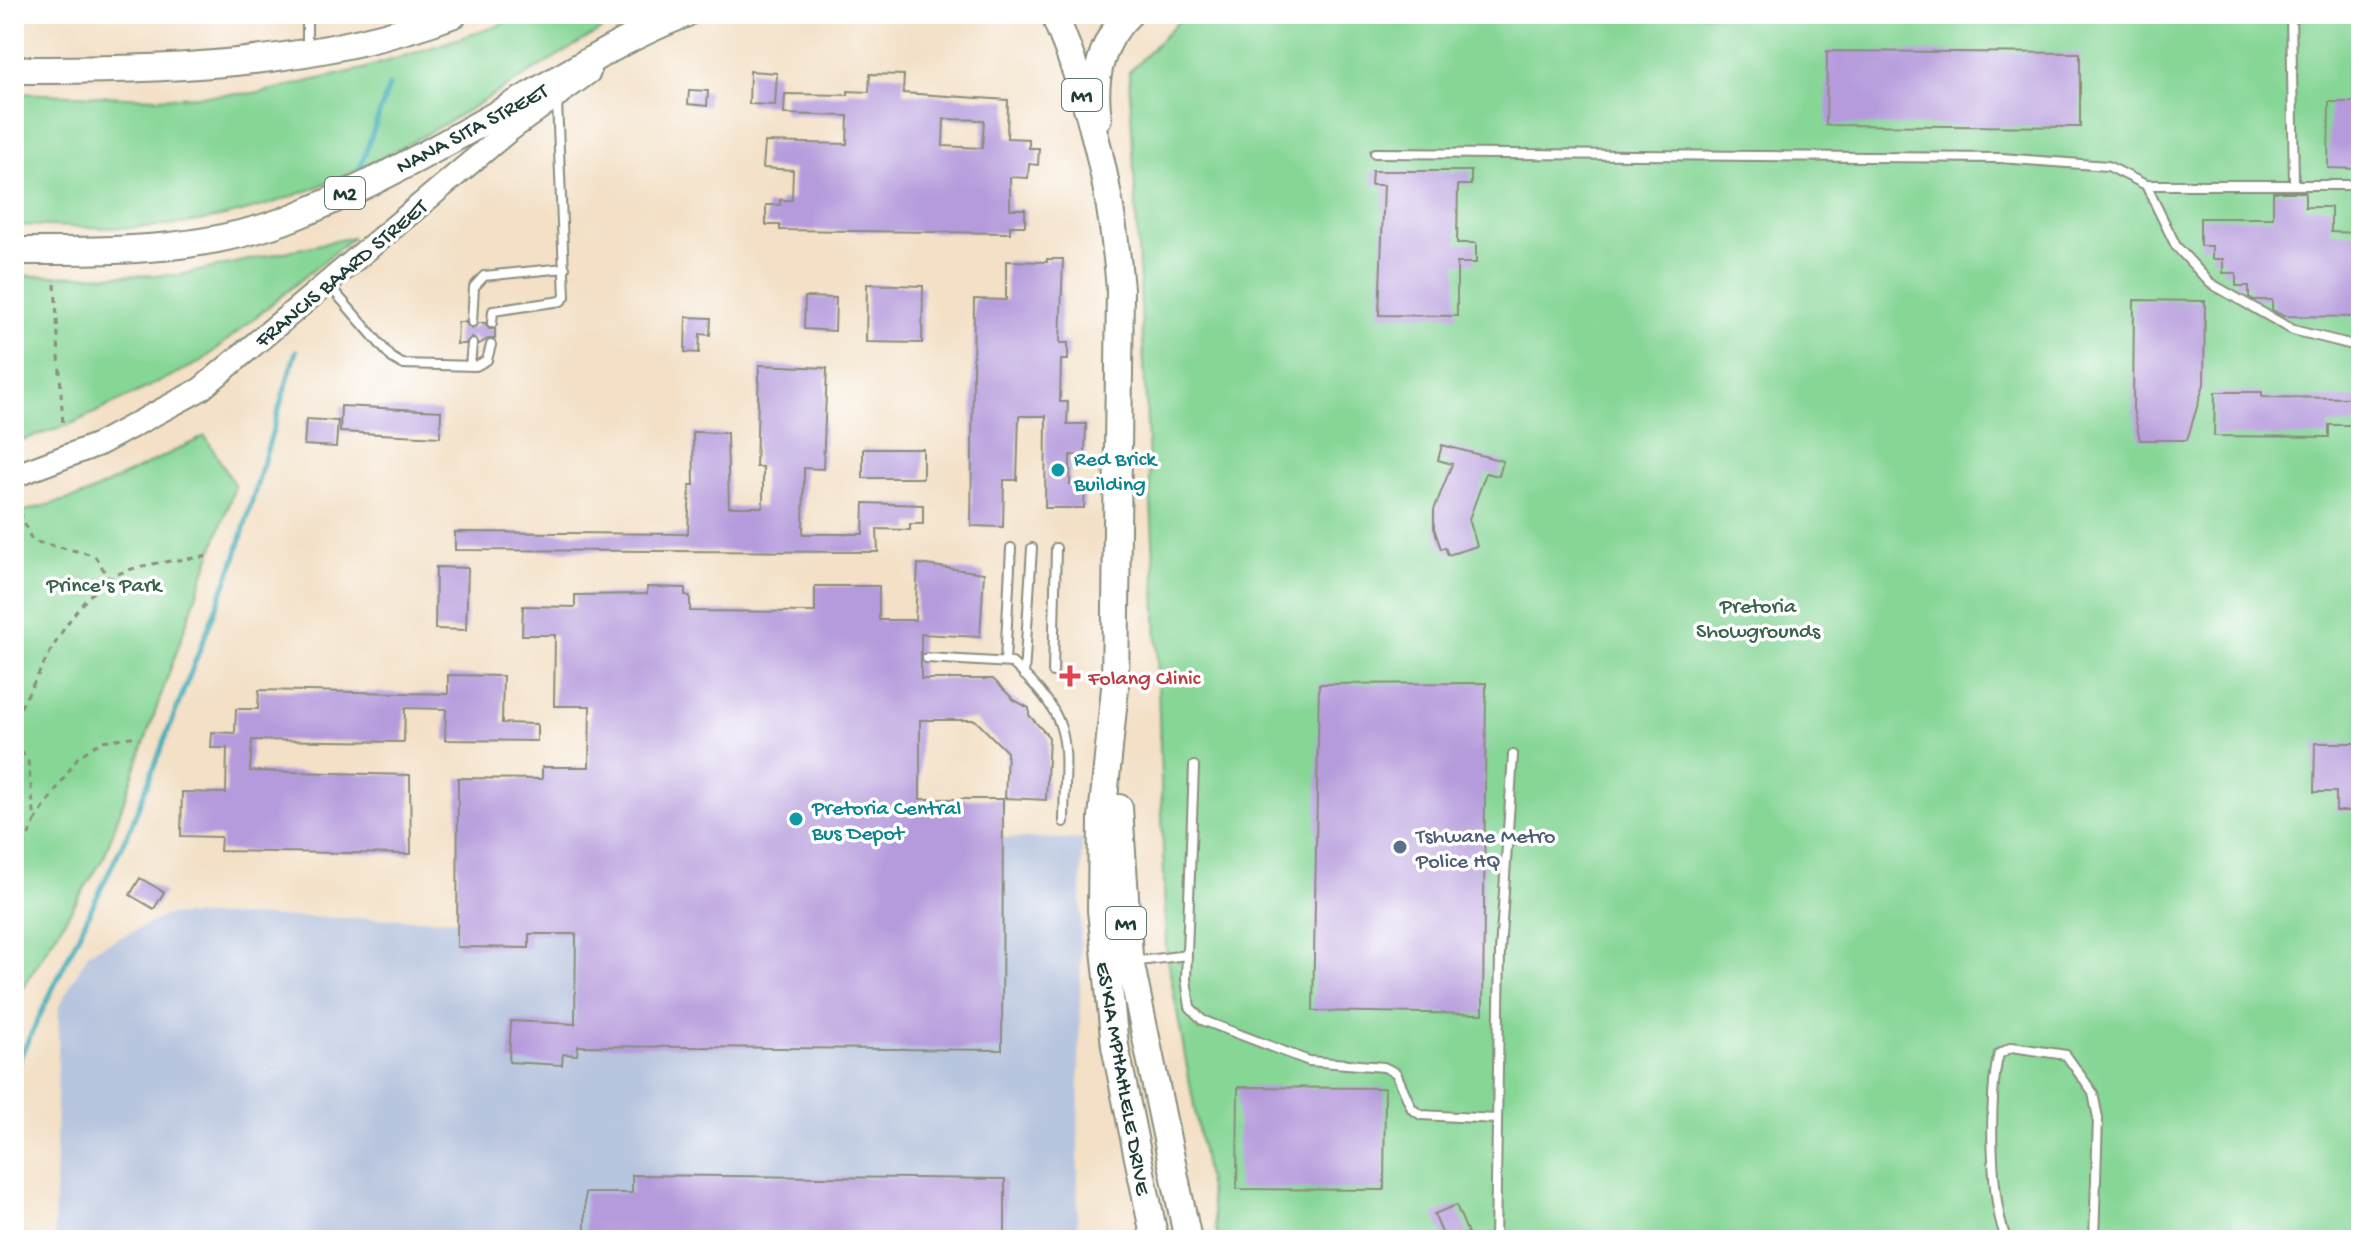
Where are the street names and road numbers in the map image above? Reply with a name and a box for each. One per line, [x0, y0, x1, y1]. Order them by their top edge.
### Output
street label: NANA SITA STREET [393, 79, 555, 181]
road number: M1 [1062, 79, 1102, 111]
road number: M2 [325, 177, 365, 209]
street label: FRANCIS BAARD STREET [250, 194, 435, 355]
road number: M1 [1106, 907, 1146, 939]
street label: ES'KIA MPHAHLELE DRIVE [1088, 960, 1155, 1199]

